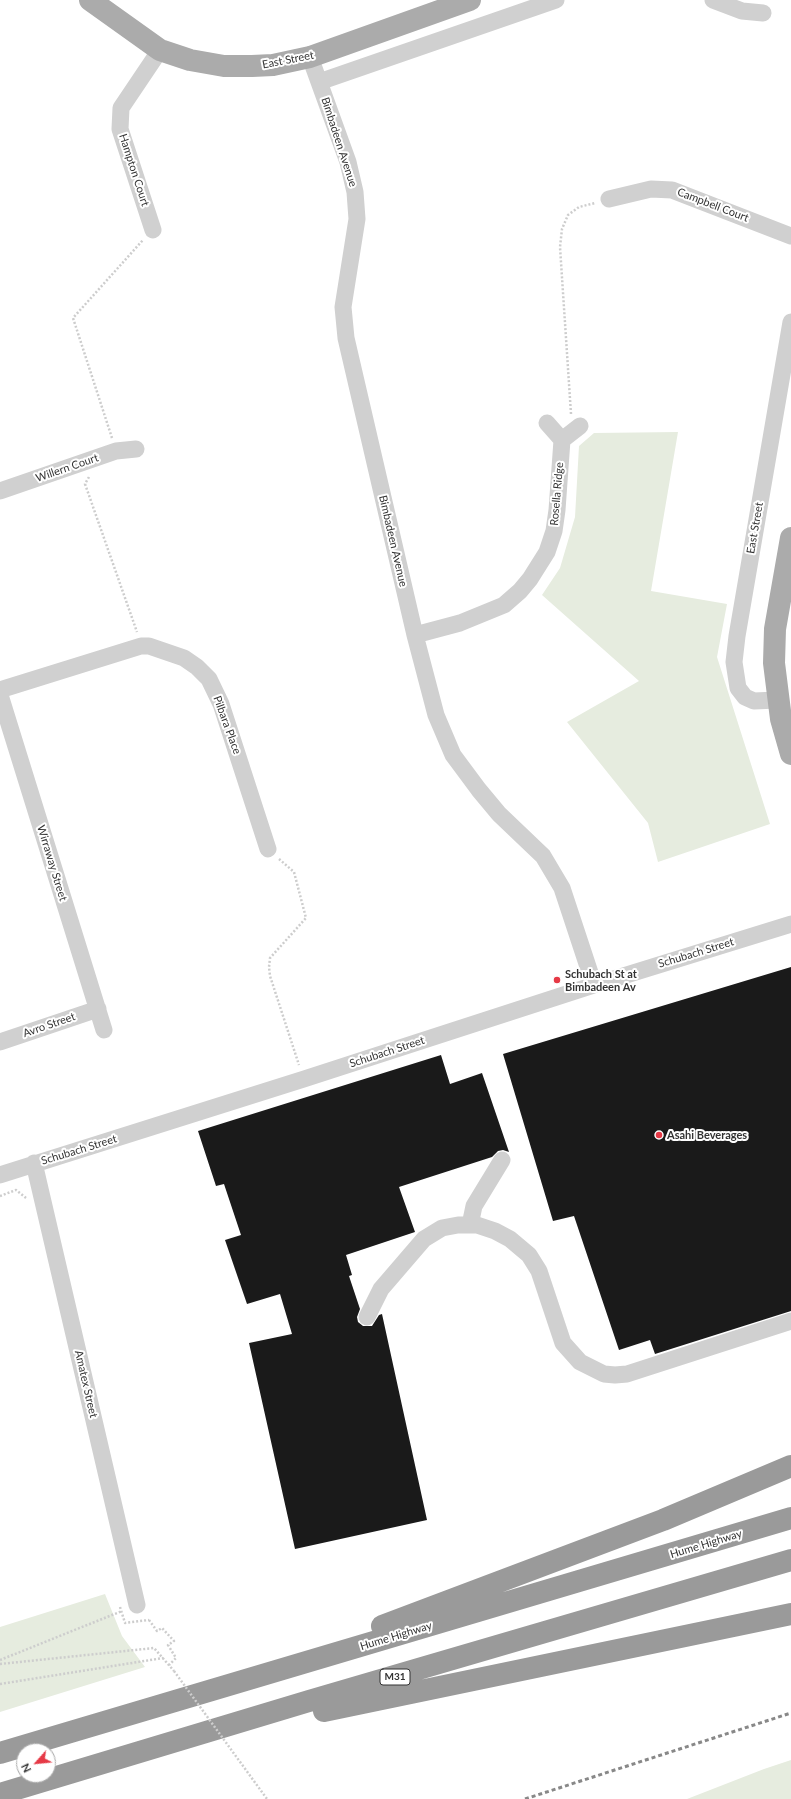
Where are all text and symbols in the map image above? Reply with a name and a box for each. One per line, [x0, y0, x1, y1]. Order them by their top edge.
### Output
street label: East Street [261, 49, 315, 71]
street label: Bimbadeen Avenue [318, 96, 360, 188]
street label: Hampton Court [116, 132, 152, 208]
street label: Campbell Court [675, 185, 751, 225]
street label: Willern Court [34, 451, 100, 485]
street label: Rosella Ridge [548, 462, 566, 526]
street label: Bimbadeen Avenue [376, 494, 410, 588]
street label: East Street [744, 501, 766, 555]
street label: Pilbara Place [210, 694, 244, 756]
street label: Wirraway Street [34, 823, 70, 903]
street label: Schubach Street [657, 935, 735, 971]
place label: Schubach St at Bimbadeen Av [565, 967, 637, 993]
marker: Schubach St at Bimbadeen Av [552, 975, 562, 985]
street label: Avro Street [21, 1010, 77, 1040]
street label: Schubach Street [348, 1034, 426, 1070]
place label: Asahi Beverages [667, 1128, 747, 1142]
marker: Asahi Beverages [654, 1130, 664, 1140]
street label: Schubach Street [40, 1132, 118, 1168]
street label: Amatex Street [72, 1349, 100, 1419]
street label: Hume Highway [668, 1527, 744, 1561]
street label: Hume Highway [358, 1619, 434, 1653]
road number: M31 [380, 1669, 410, 1685]
north arrow [16, 1743, 56, 1783]
text: N [18, 1761, 33, 1775]

